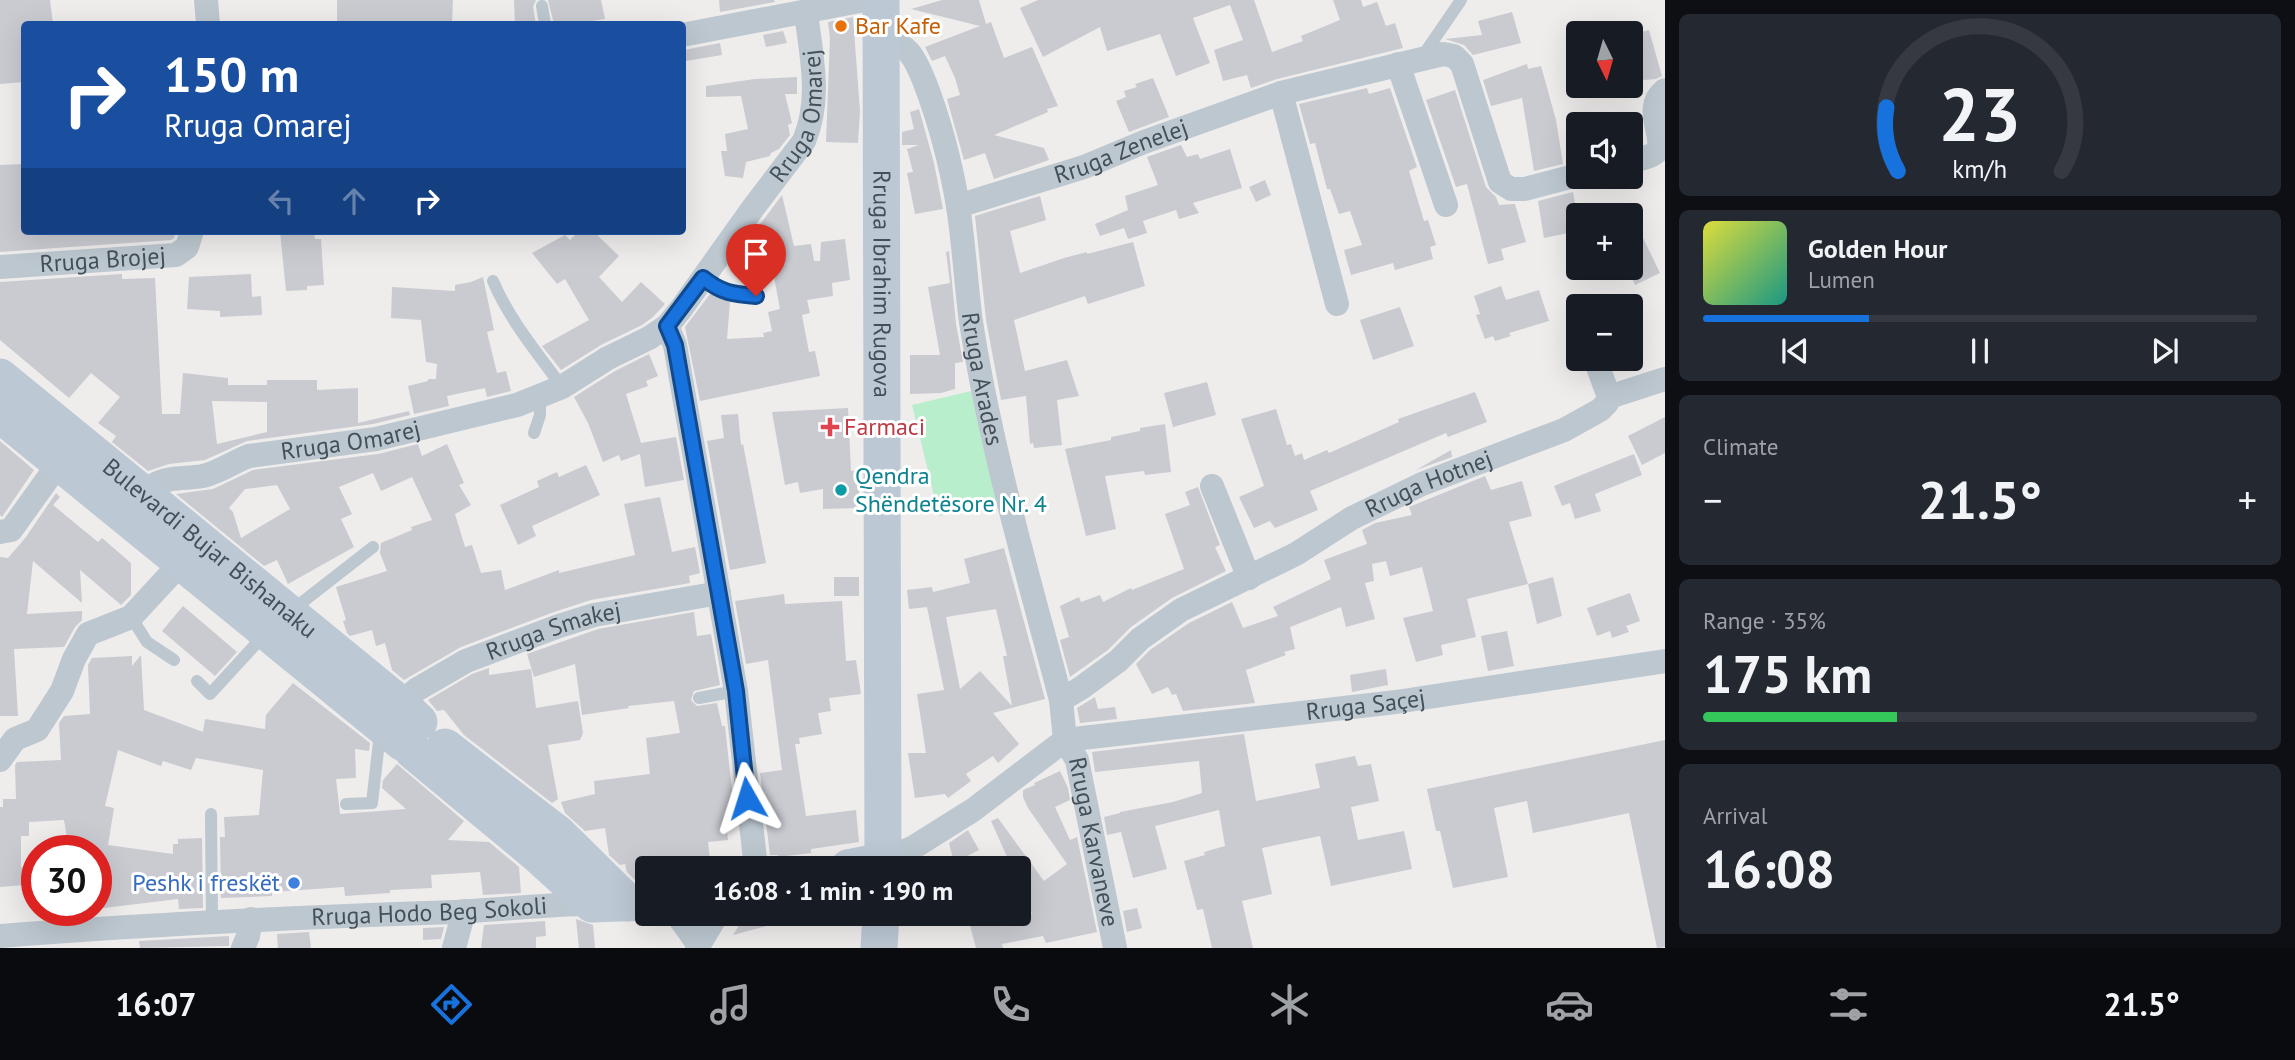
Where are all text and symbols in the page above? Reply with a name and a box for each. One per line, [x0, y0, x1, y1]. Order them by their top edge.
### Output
place label: Bar Kafe [855, 10, 941, 41]
marker: Bar Kafe [833, 18, 849, 34]
north arrow [1566, 21, 1643, 98]
map controls [1566, 21, 1643, 371]
text: 150 m [164, 42, 299, 106]
street label: Rruga Omarej [762, 48, 829, 188]
icon: right [49, 49, 140, 140]
text: 23 [1939, 67, 2021, 161]
text: Rruga Omarej [164, 104, 352, 146]
street label: Rruga Zenelej [1050, 112, 1192, 190]
button: sound [1566, 112, 1643, 189]
text: km/h [1953, 153, 2007, 185]
street label: Rruga Ibrahim Rugova [866, 170, 898, 398]
icon: left [262, 182, 300, 220]
icon: ahead [335, 182, 373, 220]
icon: right [408, 182, 446, 220]
button: + [1566, 203, 1643, 280]
pin [726, 224, 786, 296]
text: Golden Hour [1808, 232, 1947, 265]
icon: arrive [737, 235, 775, 273]
street label: Rruga Brojej [39, 240, 167, 279]
text: Lumen [1808, 265, 1875, 294]
button: − [1566, 294, 1643, 371]
street label: Rruga Arades [955, 310, 1011, 448]
icon: previous [1776, 332, 1814, 370]
icon: pause [1961, 332, 1999, 370]
icon: next [2146, 332, 2184, 370]
place label: Farmaci [844, 411, 925, 442]
street label: Rruga Omarej [279, 413, 423, 467]
marker: Farmaci [822, 419, 838, 435]
text: Climate [1703, 432, 1778, 461]
street label: Rruga Hotnej [1360, 443, 1496, 524]
street label: Bulevardi Bujar Bishanaku [97, 451, 324, 645]
place label: Qendra Shëndetësore Nr. 4 [855, 460, 1047, 519]
text: 21.5° [1918, 466, 2042, 533]
text: − [1703, 475, 1722, 524]
text: + [2238, 475, 2257, 524]
marker: Qendra Shëndetësore Nr. 4 [833, 482, 849, 498]
street label: Rruga Smakej [482, 595, 623, 667]
text: Range · 35% [1703, 606, 1826, 635]
text: 175 km [1703, 640, 1872, 707]
street label: Rruga Saçej [1304, 682, 1427, 727]
street label: Rruga Karvaneve [1062, 754, 1126, 929]
position arrow [710, 761, 784, 835]
text: Arrival [1703, 801, 1767, 830]
speed limit sign: 30 [21, 835, 112, 926]
text: 16:08 [1703, 835, 1835, 902]
place label: Peshk i freskët [132, 867, 280, 898]
text: 16:08 · 1 min · 190 m [713, 874, 953, 907]
marker: Peshk i freskët [286, 875, 302, 891]
street label: Rruga Hodo Beg Sokoli [311, 890, 548, 932]
icon: directions [427, 980, 476, 1029]
icon: music [706, 980, 755, 1029]
icon: phone [986, 980, 1035, 1029]
icon: climate [1265, 980, 1314, 1029]
icon: car [1545, 980, 1594, 1029]
icon: filters [1824, 980, 1873, 1029]
text: 16:07 [115, 983, 196, 1025]
text: 21.5° [2103, 983, 2180, 1025]

